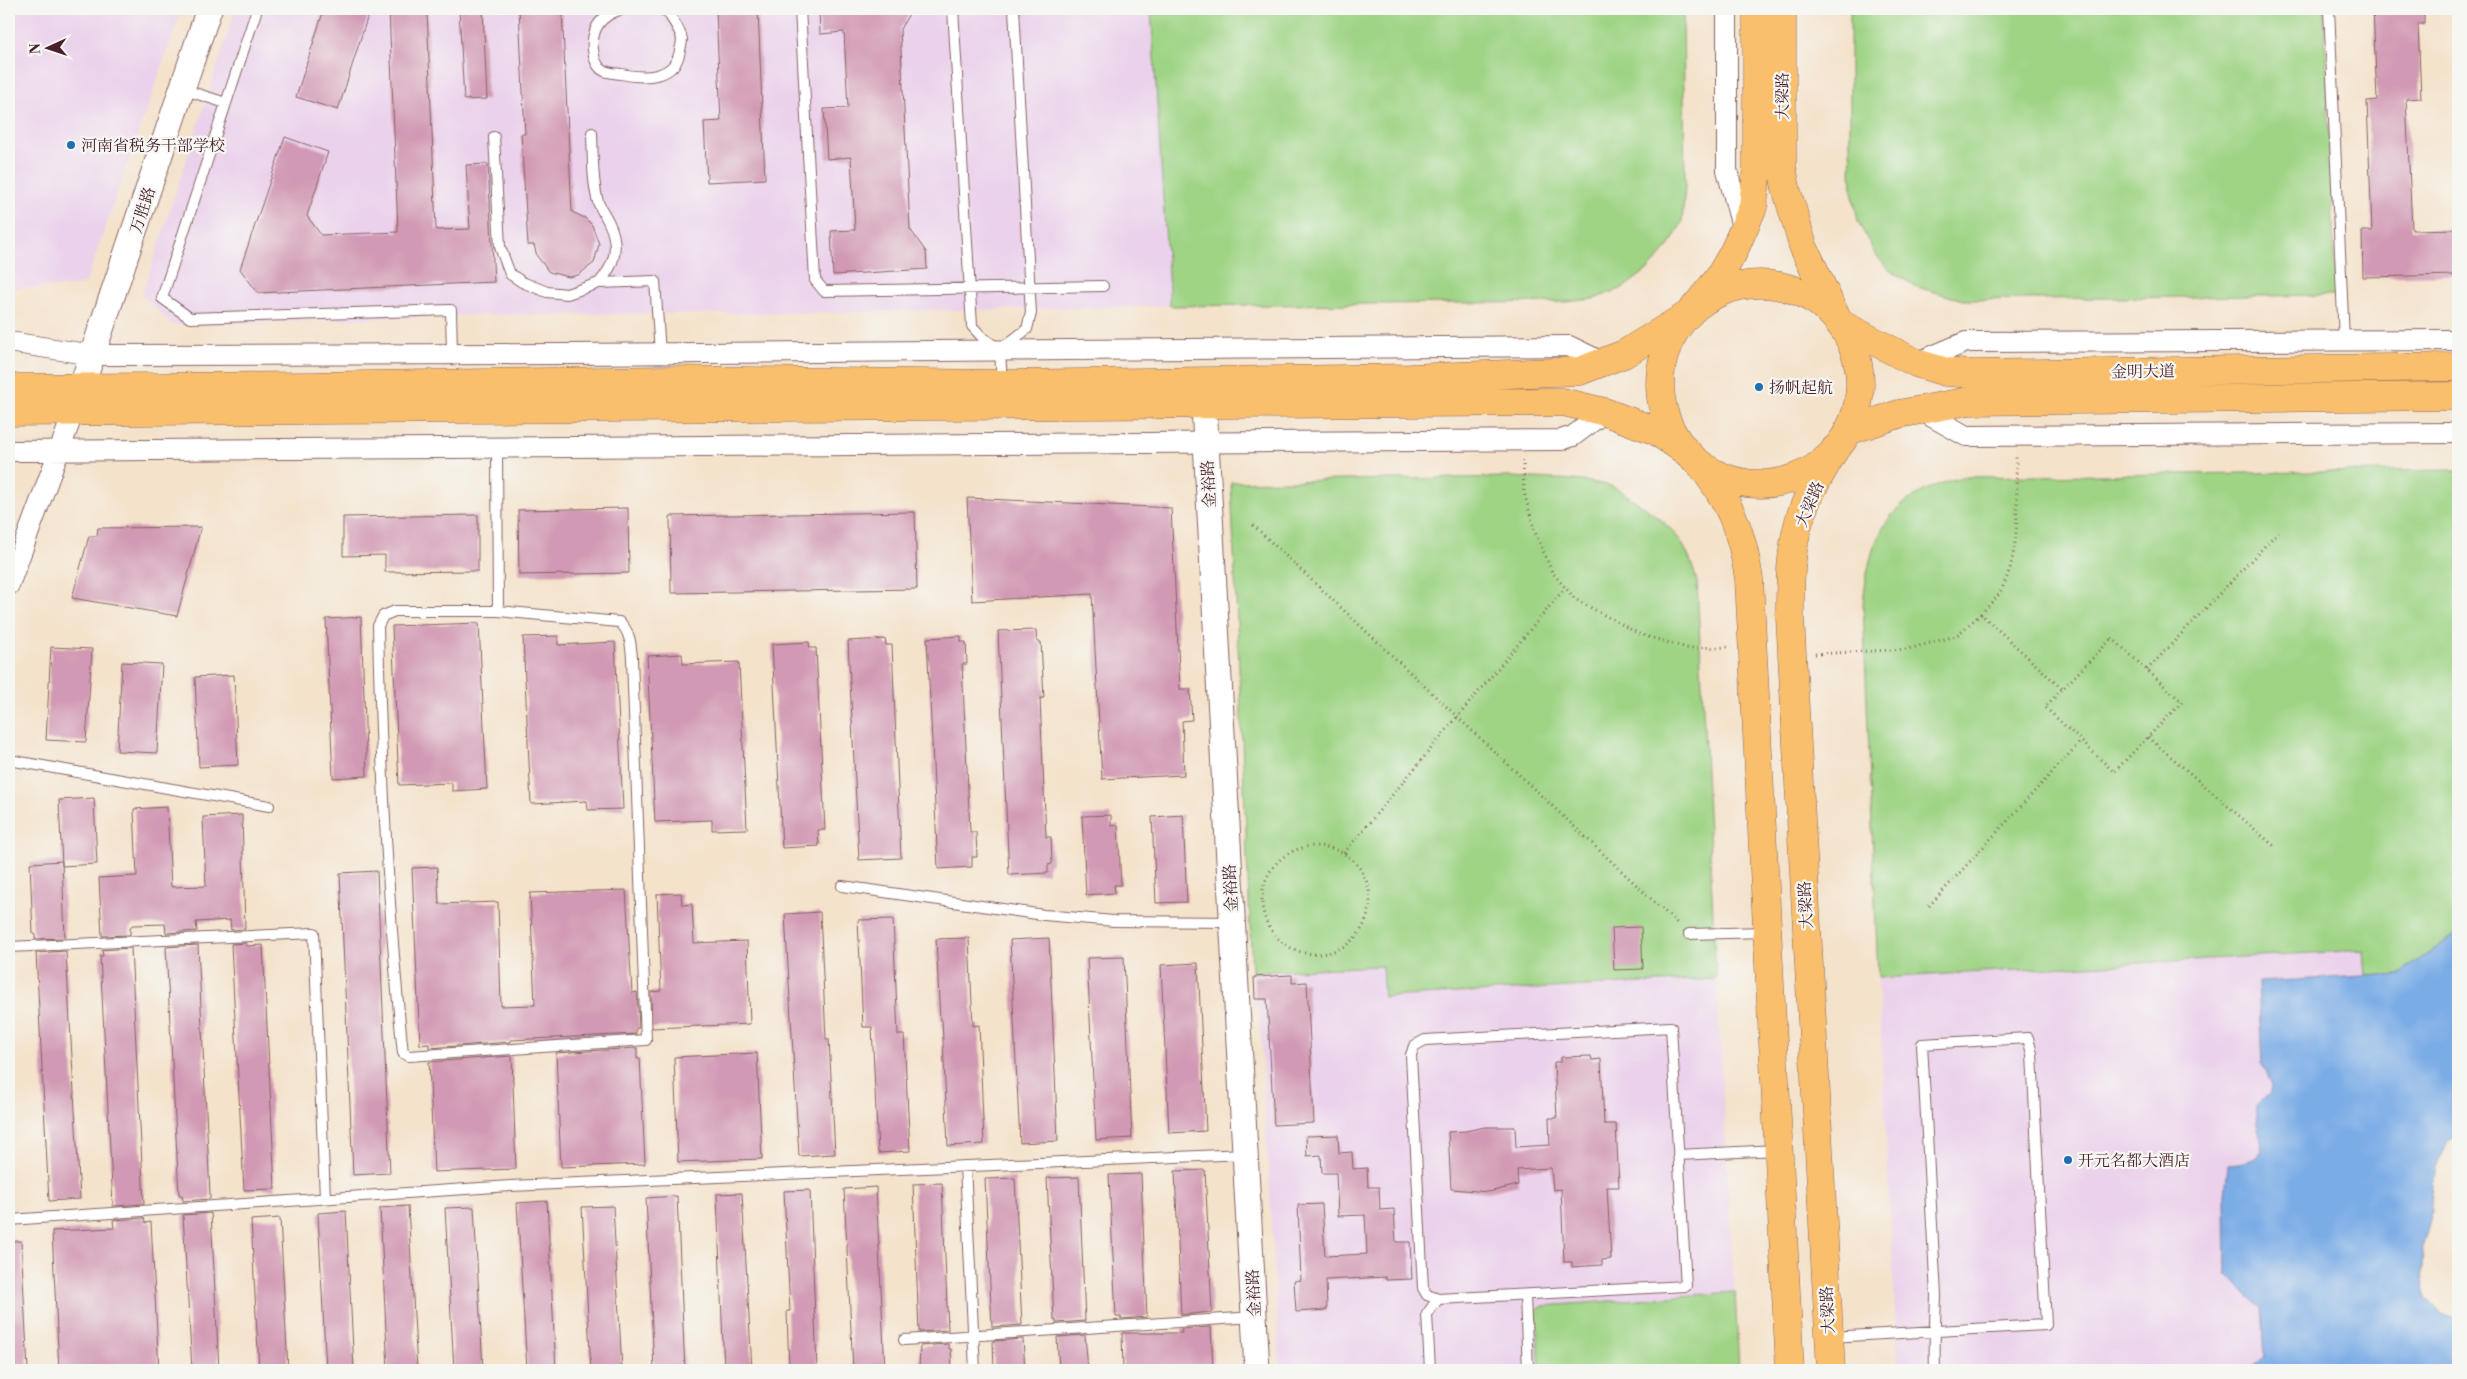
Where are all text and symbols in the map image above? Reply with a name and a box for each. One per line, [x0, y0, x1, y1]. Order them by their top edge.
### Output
north arrow [22, 22, 72, 72]
text: N [27, 43, 45, 55]
street label: 大梁路 [1773, 72, 1793, 120]
place label: 河南省税务干部学校 [81, 136, 225, 156]
marker: 河南省税务干部学校 [65, 139, 77, 151]
street label: 万胜路 [126, 184, 160, 236]
street label: 金明大道 [2111, 361, 2175, 383]
place label: 扬帆起航 [1769, 378, 1833, 398]
marker: 扬帆起航 [1753, 381, 1765, 393]
street label: 金裕路 [1198, 459, 1220, 508]
street label: 大梁路 [1791, 478, 1829, 530]
street label: 金裕路 [1220, 863, 1242, 912]
street label: 大梁路 [1795, 880, 1817, 929]
place label: 开元名都大酒店 [2078, 1151, 2190, 1171]
marker: 开元名都大酒店 [2062, 1154, 2074, 1166]
street label: 金裕路 [1243, 1268, 1265, 1317]
street label: 大梁路 [1817, 1285, 1839, 1334]

